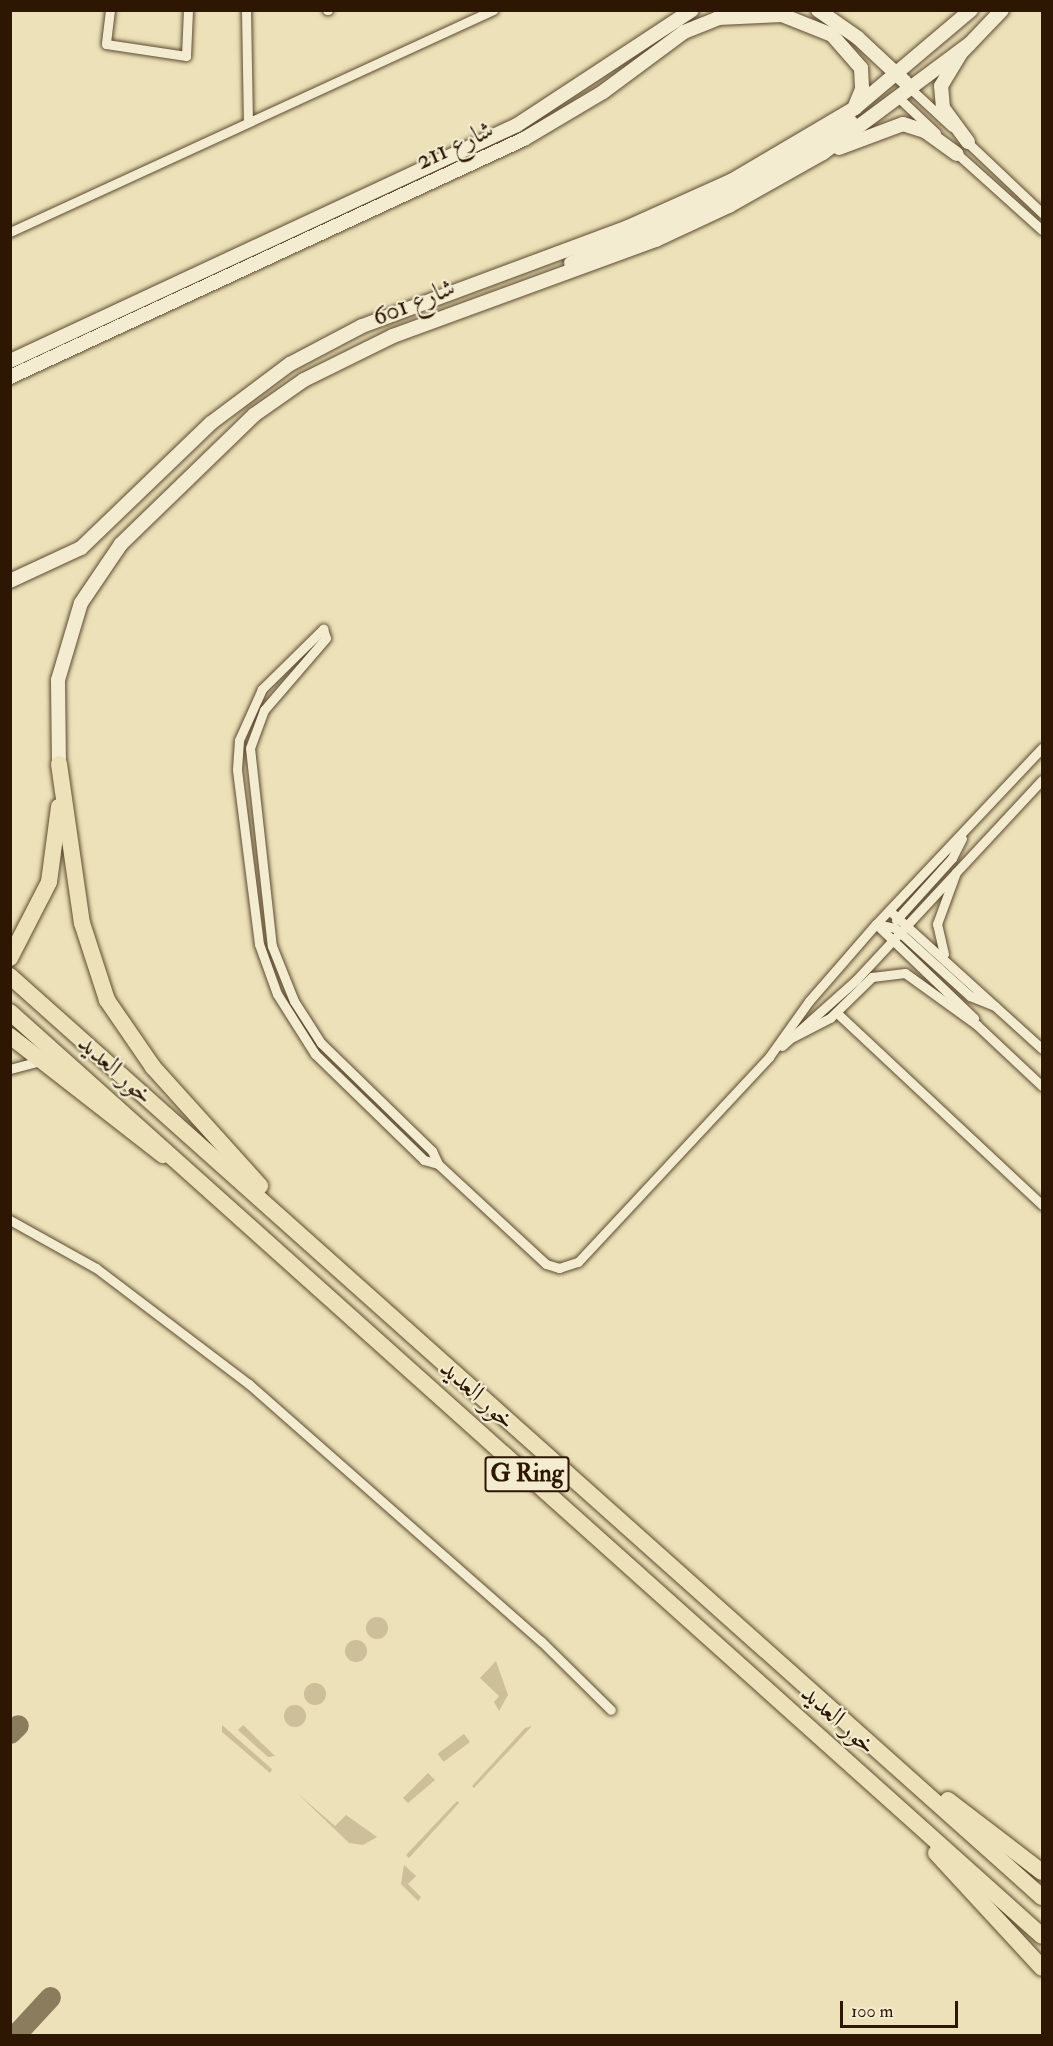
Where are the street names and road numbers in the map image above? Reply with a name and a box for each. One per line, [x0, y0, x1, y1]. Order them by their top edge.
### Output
street label: شارع 211 [411, 114, 499, 178]
street label: شارع 601 [368, 272, 460, 334]
street label: خور العديد [71, 1028, 159, 1112]
street label: خور العديد [433, 1353, 521, 1437]
road number: G Ring [484, 1453, 570, 1495]
street label: خور العديد [794, 1678, 882, 1762]

